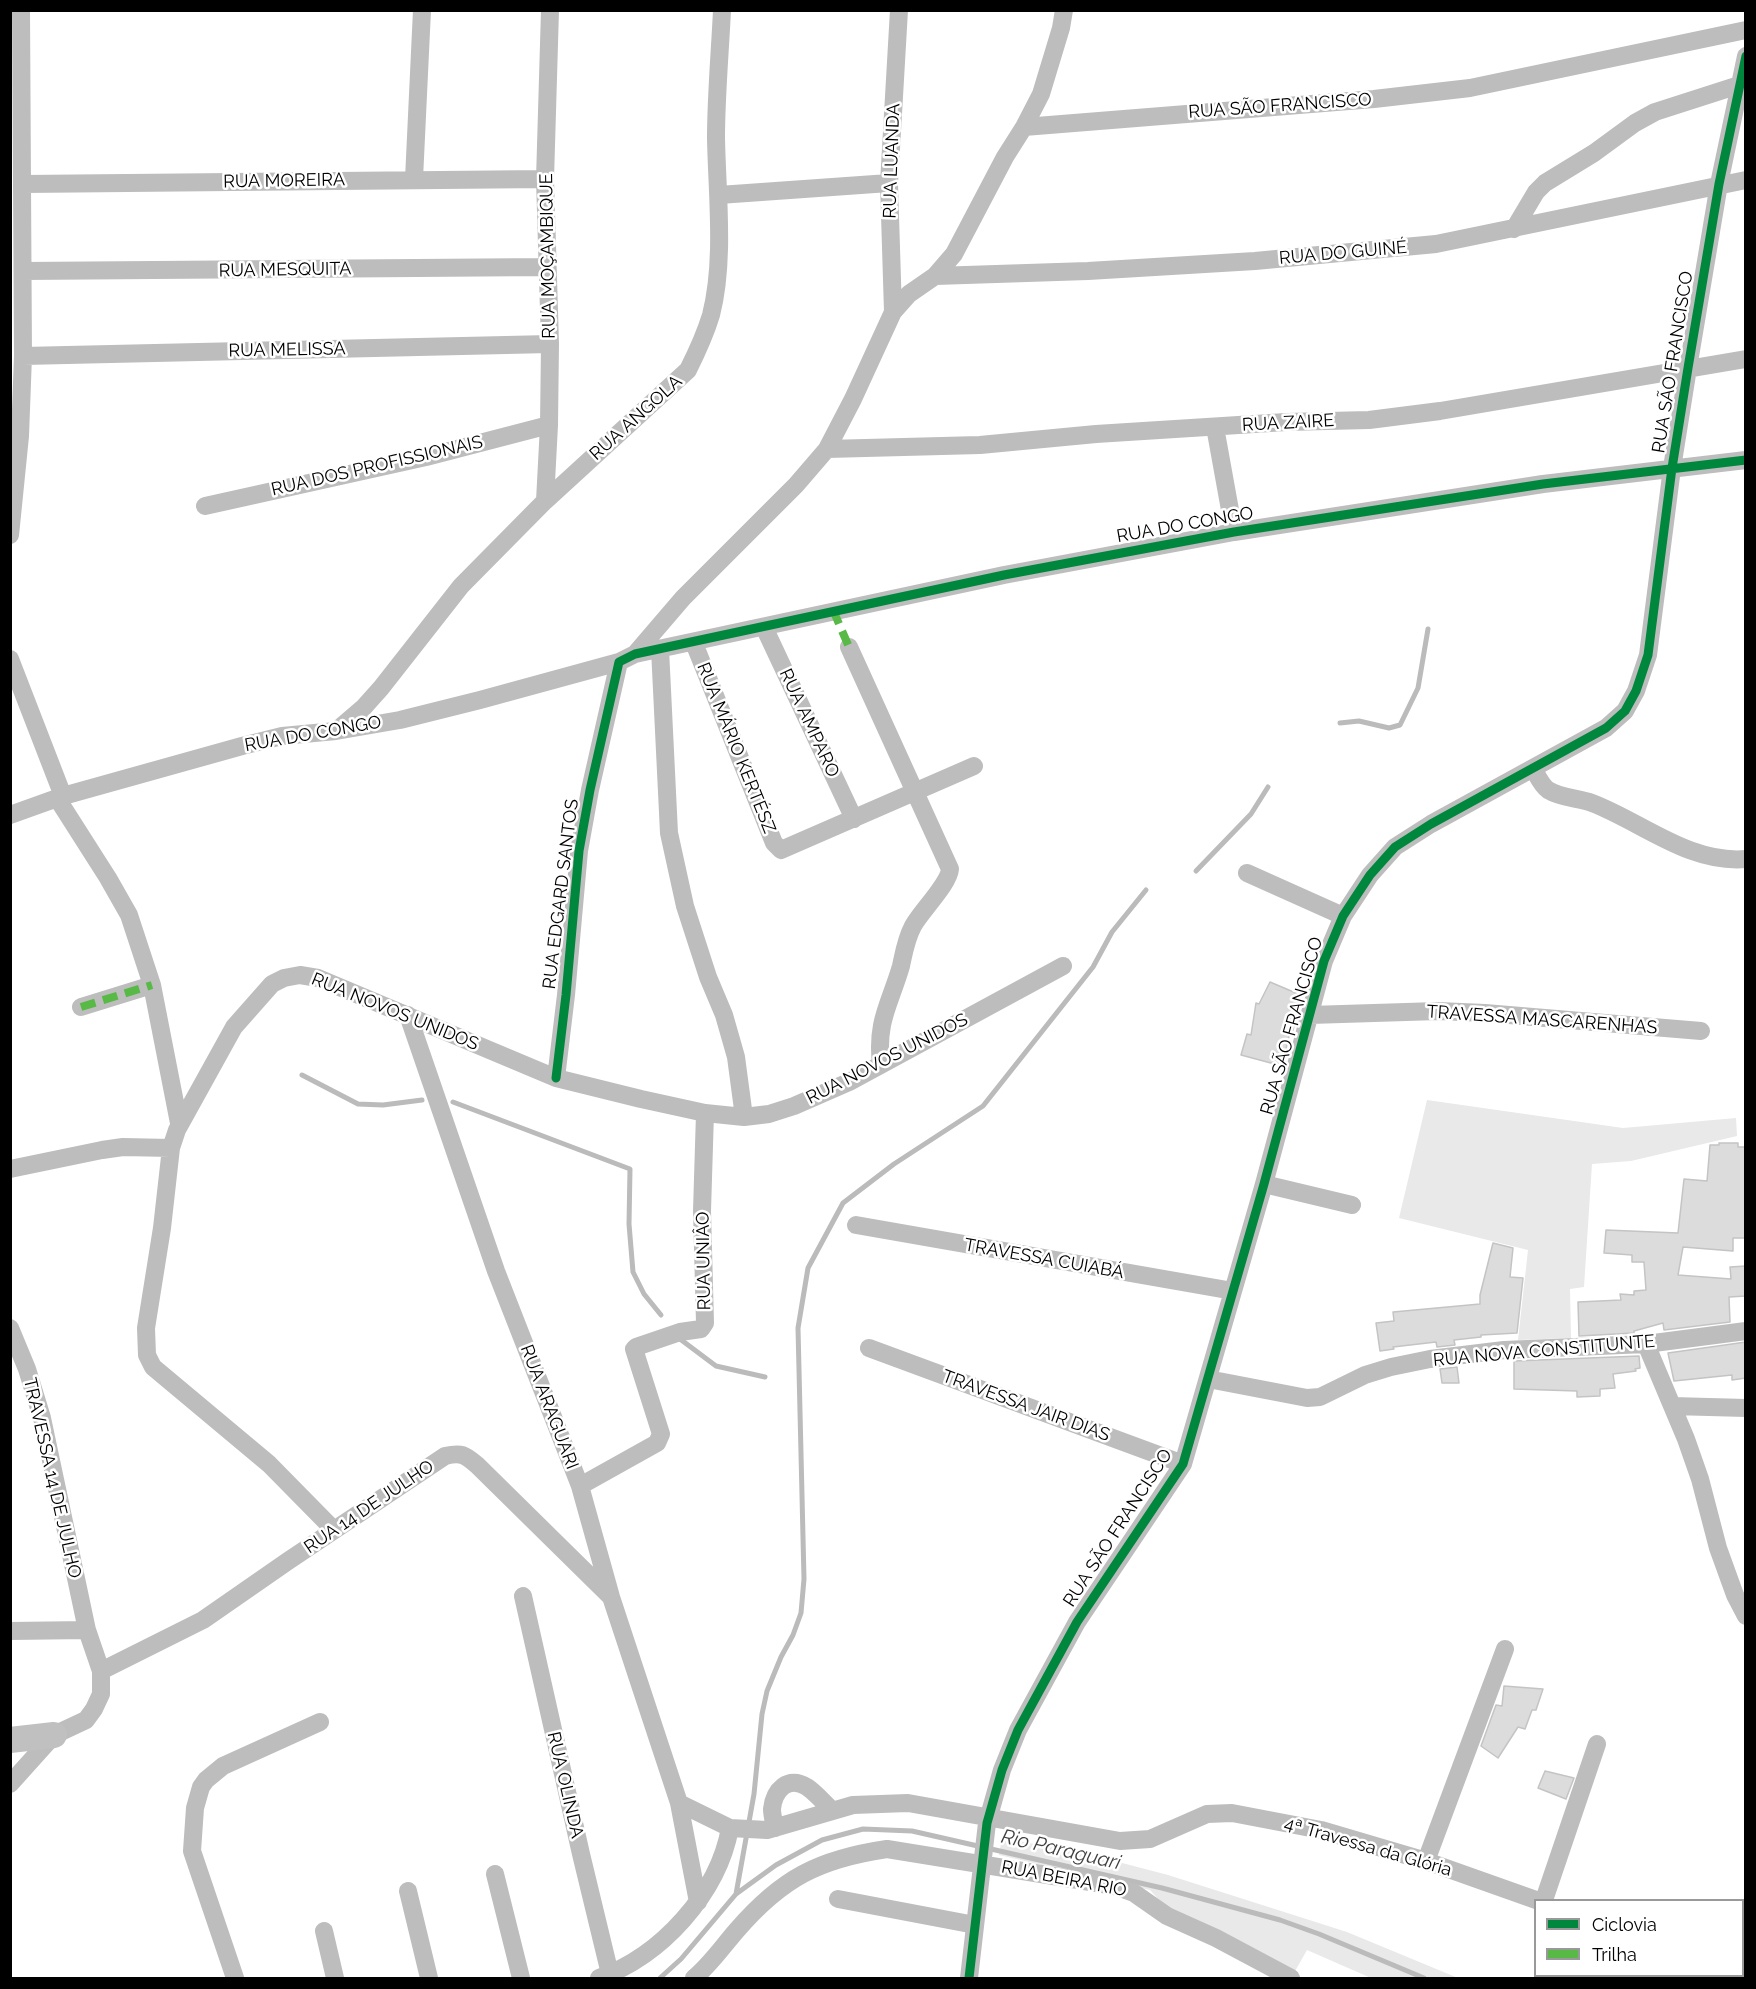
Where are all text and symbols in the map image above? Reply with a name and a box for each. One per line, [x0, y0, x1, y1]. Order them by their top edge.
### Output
street label: RUA SÃO FRANCISCO [1188, 89, 1372, 123]
street label: RUA LUANDA [879, 103, 905, 219]
street label: RUA MOREIRA [223, 169, 345, 193]
street label: RUA MOÇAMBIQUE [536, 173, 560, 339]
street label: RUA DO GUINÉ [1278, 237, 1408, 269]
street label: RUA MESQUITA [219, 258, 351, 282]
street label: RUA SÃO FRANCISCO [1648, 269, 1698, 455]
street label: RUA MELISSA [228, 338, 346, 362]
street label: RUA ANGOLA [585, 371, 687, 465]
street label: RUA ZAIRE [1241, 410, 1335, 436]
street label: RUA DOS PROFISSIONAIS [269, 431, 485, 501]
street label: RUA DO CONGO [1115, 502, 1255, 548]
street label: RUA MÁRIO KERTÉSZ [692, 660, 780, 836]
street label: RUA AMPARO [774, 665, 844, 781]
street label: RUA DO CONGO [243, 711, 383, 757]
street label: RUA EDGARD SANTOS [539, 798, 583, 990]
street label: RUA SÃO FRANCISCO [1256, 935, 1328, 1117]
street label: RUA NOVOS UNIDOS [308, 969, 482, 1055]
street label: TRAVESSA MASCARENHAS [1426, 1001, 1658, 1039]
street label: RUA NOVOS UNIDOS [803, 1009, 971, 1109]
street label: RUA UNIÂO [692, 1211, 716, 1311]
street label: TRAVESSA CUIABÁ [962, 1234, 1126, 1284]
street label: RUA NOVA CONSTITUNTE [1432, 1331, 1656, 1371]
street label: RUA ARAGUARI [515, 1342, 583, 1472]
street label: TRAVESSA JAIR DIAS [939, 1366, 1113, 1446]
street label: TRAVESSA 14 DE JULHO [18, 1376, 86, 1580]
street label: RUA SÃO FRANCISCO [1059, 1445, 1177, 1611]
street label: RUA 14 DE JULHO [300, 1456, 438, 1558]
street label: RUA OLINDA [542, 1730, 588, 1840]
street label: 4ª Travessa da Glória [1282, 1813, 1454, 1881]
water label: Rio Paraguari [999, 1825, 1123, 1875]
street label: RUA BEIRA RIO [1000, 1856, 1128, 1902]
legend [1534, 1899, 1744, 1977]
text: Ciclovia [1592, 1914, 1657, 1935]
text: Trilha [1592, 1944, 1637, 1965]

